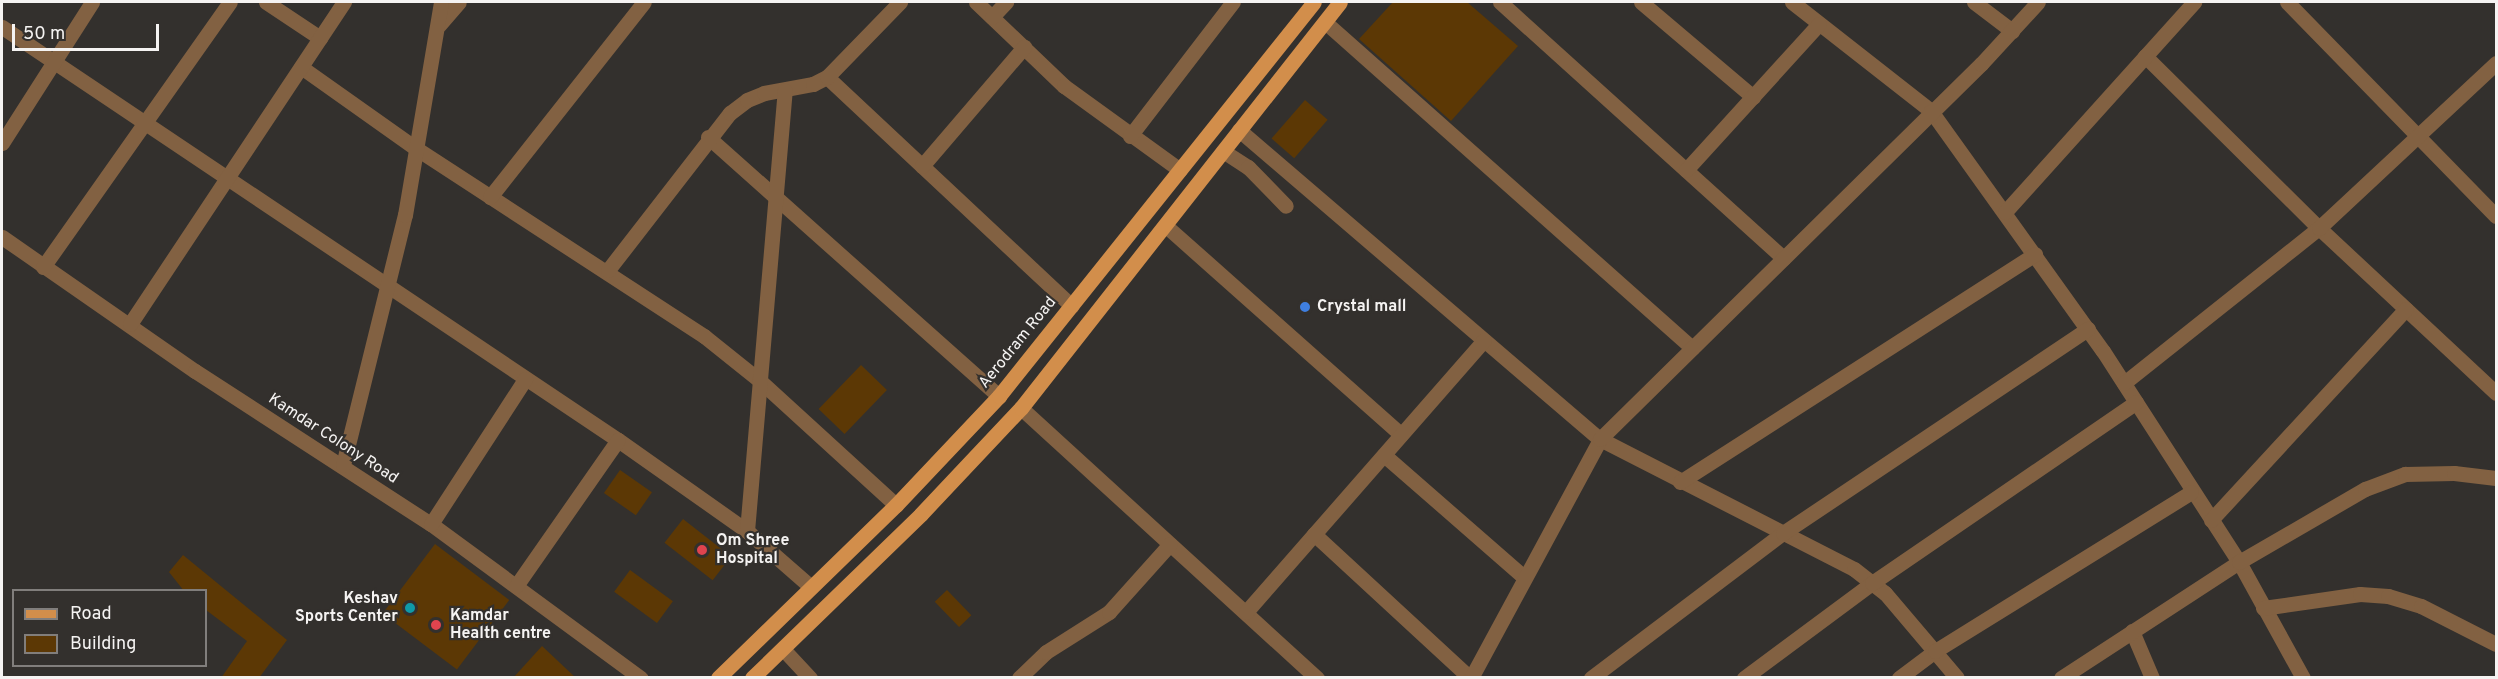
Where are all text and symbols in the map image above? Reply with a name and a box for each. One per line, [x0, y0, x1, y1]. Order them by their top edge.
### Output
scale bar [15, 12, 162, 50]
text: 50 m [23, 23, 65, 46]
street label: Aerodram Road [975, 293, 1061, 393]
place label: Crystal mall [1317, 297, 1406, 317]
marker: Crystal mall [1298, 300, 1312, 314]
street label: Kamdar Colony Road [264, 390, 402, 488]
place label: Om Shree Hospital [716, 531, 789, 569]
marker: Om Shree Hospital [693, 541, 711, 559]
legend [12, 589, 207, 667]
place label: Keshav Sports Center [295, 589, 398, 627]
marker: Keshav Sports Center [403, 601, 417, 615]
text: Road [70, 603, 112, 626]
place label: Kamdar Health centre [450, 606, 551, 644]
marker: Kamdar Health centre [427, 616, 445, 634]
text: Building [70, 633, 136, 656]

